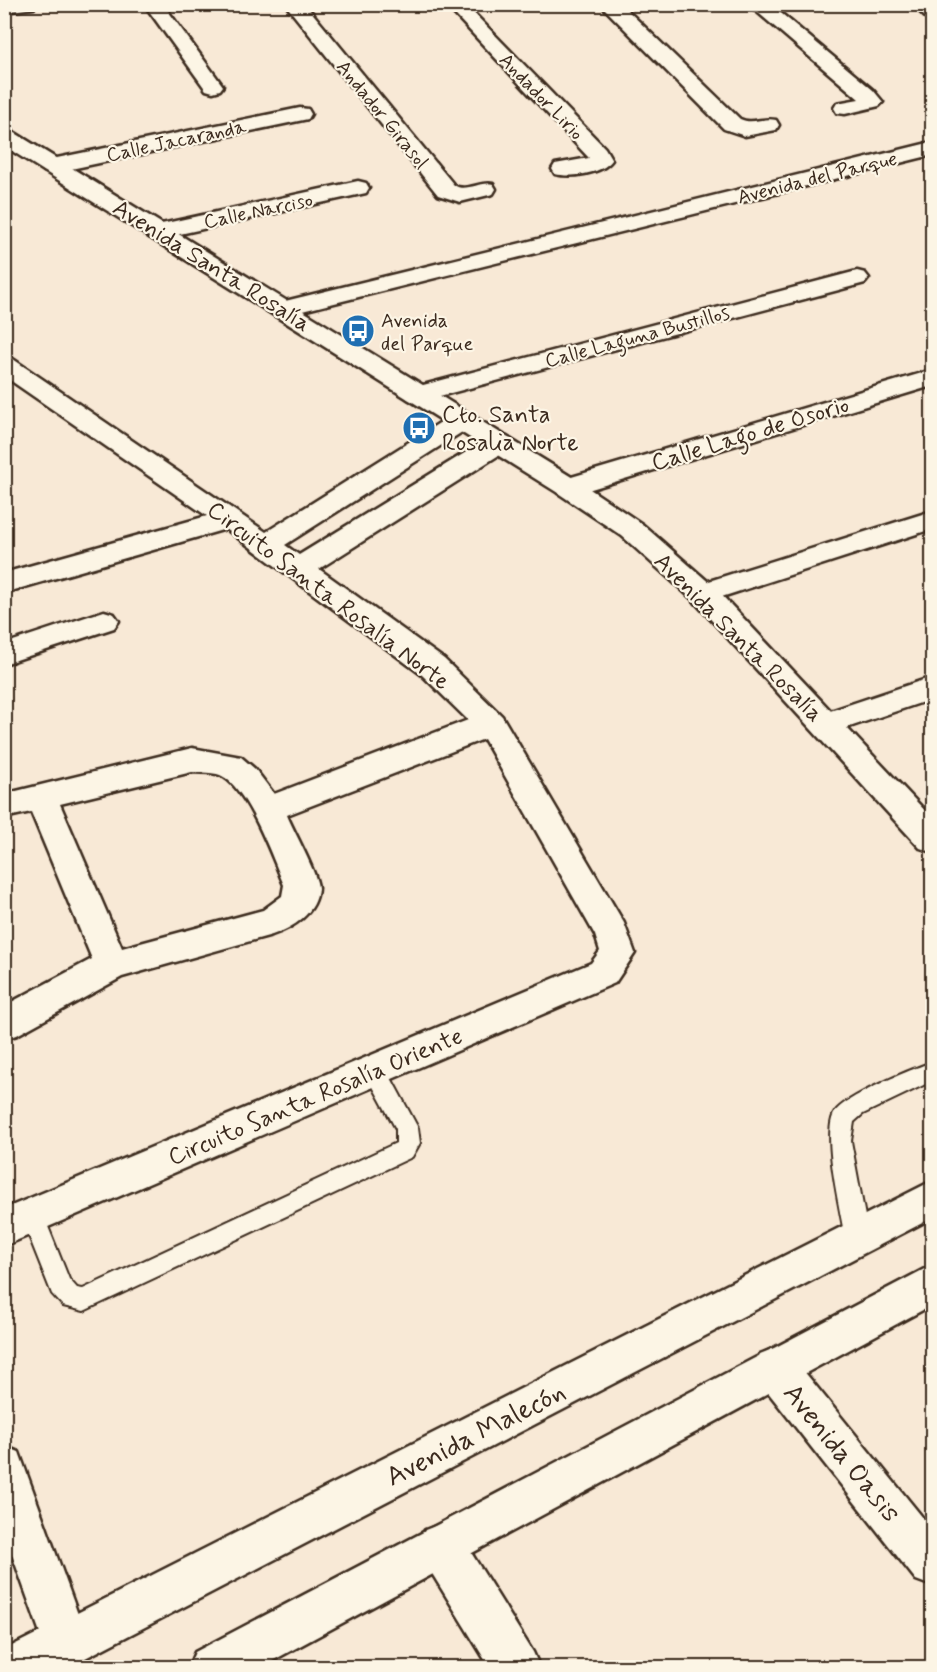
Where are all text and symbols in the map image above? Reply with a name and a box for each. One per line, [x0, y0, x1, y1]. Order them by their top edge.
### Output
street label: Andador Lirio [492, 48, 589, 147]
street label: Andador Girasol [330, 55, 434, 175]
street label: Calle Jacaranda [104, 113, 250, 169]
street label: Avenida del Parque [735, 146, 900, 211]
street label: Calle Narciso [201, 187, 315, 236]
street label: Avenida Santa Rosalía [107, 193, 316, 340]
street label: Calle Laguna Bustillos [542, 300, 733, 377]
place label: Avenida del Parque [381, 308, 473, 358]
bus stop icon: Avenida del Parque [340, 313, 376, 349]
street label: Calle Lago de Osorio [648, 390, 854, 482]
place label: Cto. Santa Rosalia Norte [442, 400, 579, 459]
bus stop icon: Cto. Santa Rosalia Norte [401, 410, 437, 446]
street label: Circuito Santa Rosalía Norte [200, 495, 456, 698]
street label: Avenida Santa Rosalía [647, 547, 829, 729]
street label: Circuito Santa Rosalía Oriente [164, 1021, 468, 1174]
street label: Avenida Malecón [380, 1374, 572, 1496]
street label: Avenida Oasis [774, 1376, 909, 1531]

